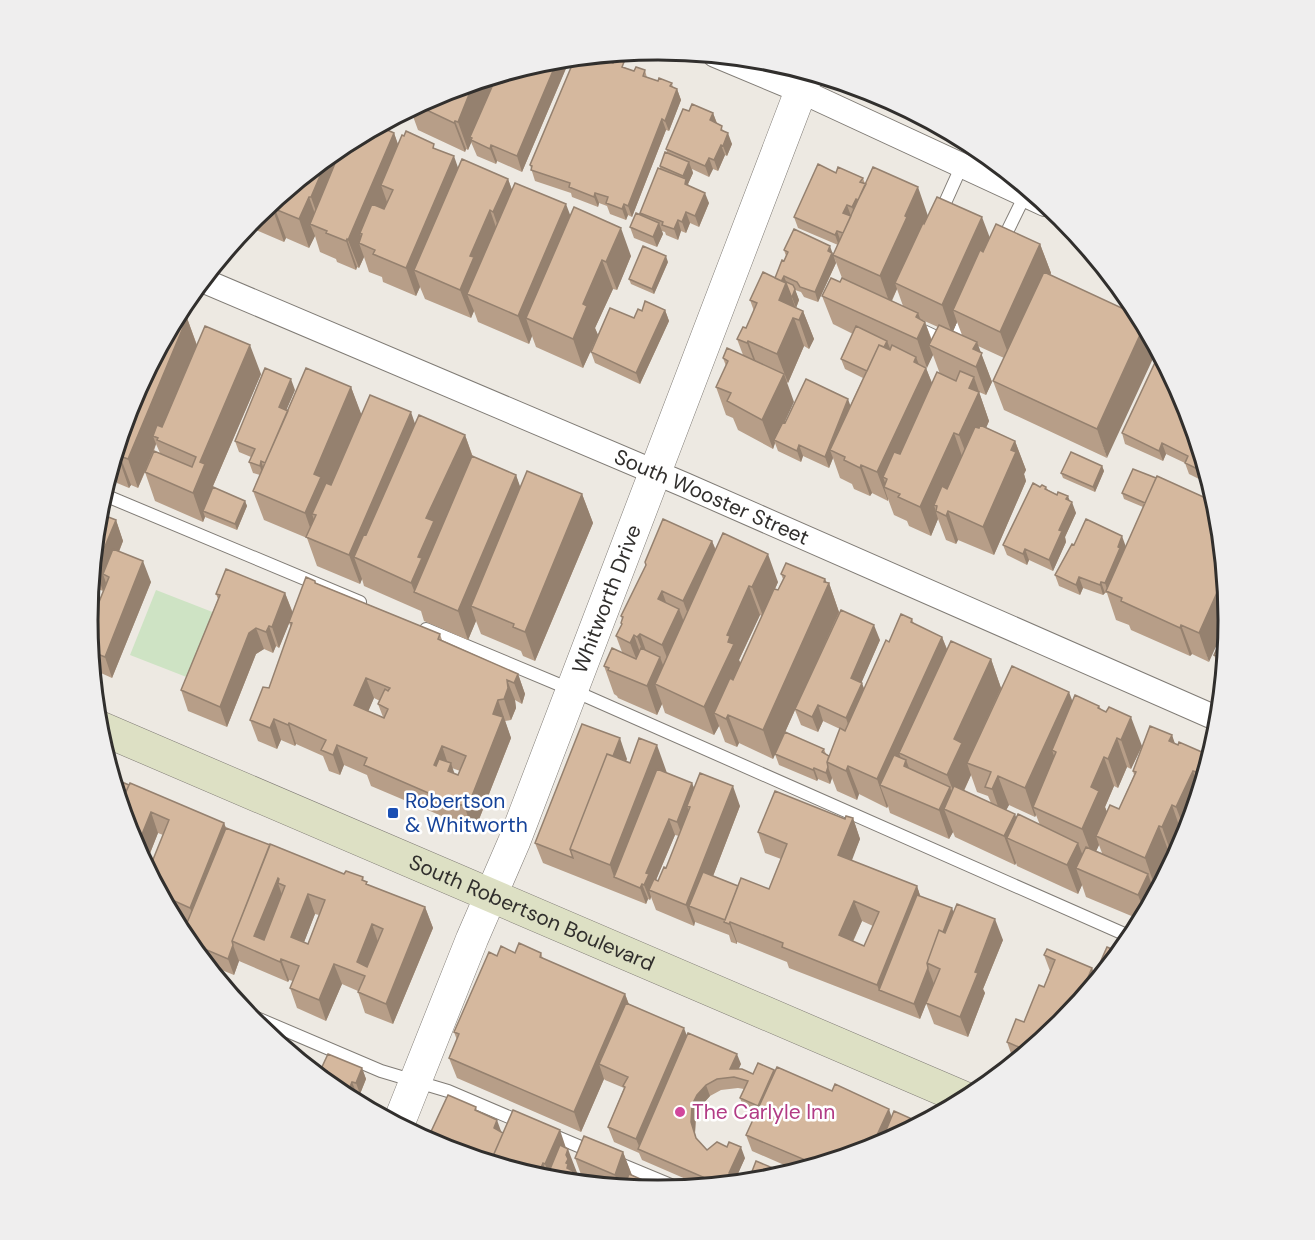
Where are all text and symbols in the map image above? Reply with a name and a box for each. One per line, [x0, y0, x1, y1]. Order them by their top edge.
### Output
street label: South Wooster Street [610, 443, 813, 552]
street label: Whitworth Drive [566, 521, 648, 677]
place label: Robertson & Whitworth [405, 787, 528, 839]
marker: Robertson & Whitworth [386, 806, 400, 820]
street label: South Robertson Boulevard [405, 848, 659, 978]
place label: The Carlyle Inn [692, 1098, 835, 1126]
marker: The Carlyle Inn [673, 1105, 687, 1119]

